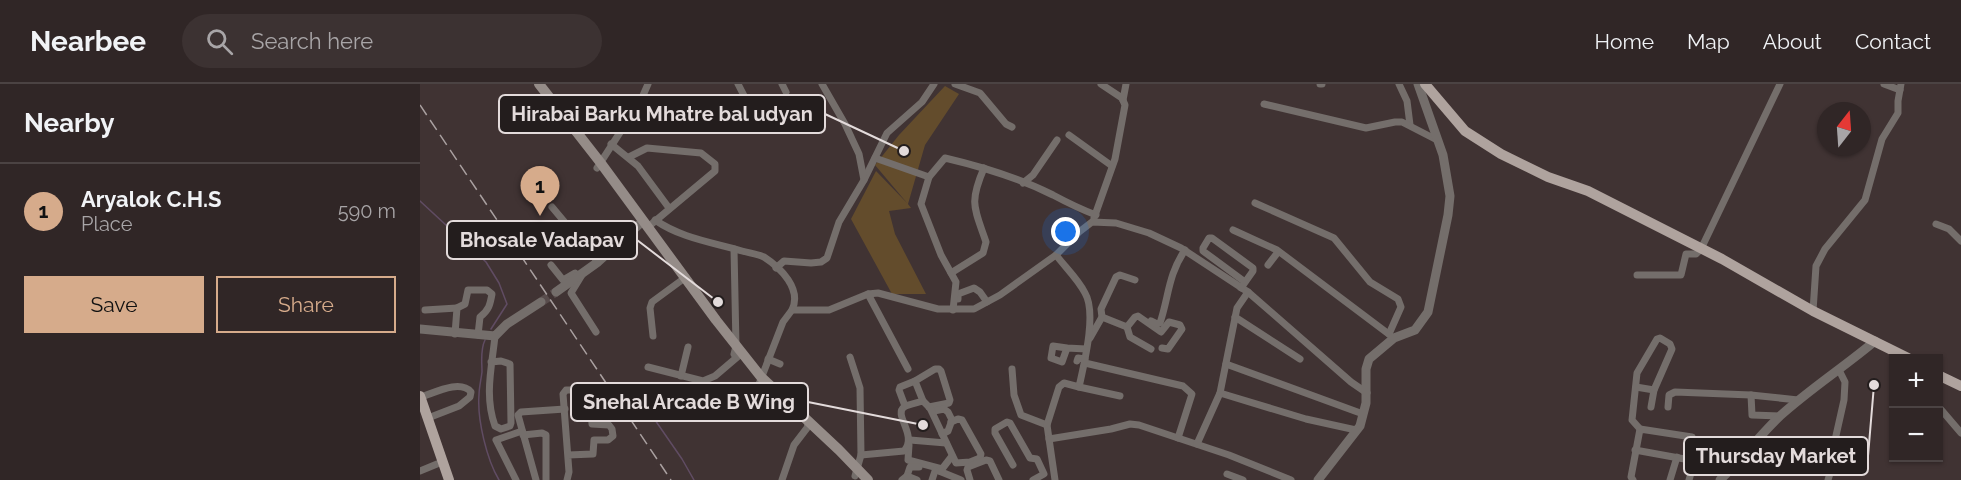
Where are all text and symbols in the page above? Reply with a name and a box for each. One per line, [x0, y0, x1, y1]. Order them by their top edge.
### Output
search box [182, 14, 602, 68]
text: Nearbee [30, 25, 146, 58]
icon: search [203, 25, 236, 58]
text: Search here [251, 28, 373, 54]
text: Home [1595, 29, 1654, 54]
text: Map [1687, 29, 1730, 54]
text: About [1763, 29, 1822, 54]
text: Contact [1855, 29, 1931, 54]
callout: Hirabai Barku Mhatre bal udyan [499, 95, 825, 133]
text: Hirabai Barku Mhatre bal udyan [511, 102, 813, 126]
north arrow [1817, 102, 1871, 156]
text: Nearby [24, 108, 114, 138]
pin: 1 [520, 166, 560, 216]
text: Aryalok C.H.S [81, 186, 221, 212]
text: 1 [39, 199, 48, 223]
text: 590 m [338, 199, 396, 223]
text: Place [81, 212, 132, 236]
your location [1051, 217, 1080, 246]
callout: Bhosale Vadapav [447, 221, 637, 259]
text: Bhosale Vadapav [460, 228, 624, 252]
button: Save [24, 276, 204, 333]
button: Share [216, 276, 396, 333]
map controls [1889, 354, 1943, 462]
button: + [1889, 354, 1943, 408]
callout: Snehal Arcade B Wing [571, 383, 808, 421]
text: Snehal Arcade B Wing [583, 390, 795, 414]
button: − [1889, 408, 1943, 462]
callout: Thursday Market [1684, 437, 1868, 475]
text: Thursday Market [1696, 444, 1856, 468]

